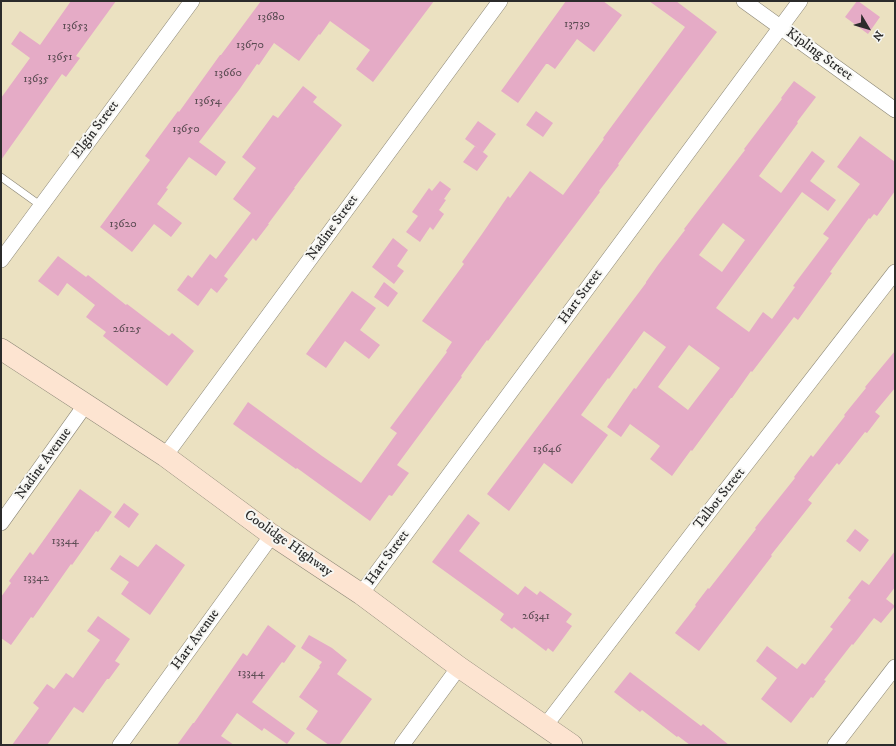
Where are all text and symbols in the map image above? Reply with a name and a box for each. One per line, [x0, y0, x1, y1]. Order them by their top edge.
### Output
north arrow [848, 8, 888, 48]
house number: 13680 [257, 11, 285, 25]
house number: 13730 [564, 18, 590, 32]
house number: 13653 [62, 20, 88, 34]
street label: Kipling Street [782, 25, 856, 85]
text: N [869, 28, 886, 43]
house number: 13670 [236, 39, 264, 53]
house number: 13651 [47, 51, 73, 65]
house number: 13660 [214, 67, 242, 81]
house number: 13635 [23, 73, 49, 87]
house number: 13654 [194, 95, 222, 109]
street label: Elgin Street [69, 98, 123, 162]
house number: 13650 [172, 123, 200, 137]
street label: Nadine Street [304, 192, 362, 264]
house number: 13620 [109, 218, 137, 232]
street label: Hart Street [556, 266, 606, 328]
house number: 26125 [113, 323, 141, 337]
street label: Nadine Avenue [12, 425, 76, 503]
house number: 13646 [533, 443, 561, 457]
street label: Talbot Street [691, 465, 749, 533]
street label: Coolidge Highway [241, 507, 335, 581]
street label: Hart Street [363, 527, 413, 589]
house number: 13344 [51, 535, 79, 549]
house number: 13342 [23, 572, 49, 586]
street label: Hart Avenue [168, 606, 224, 674]
house number: 26341 [522, 610, 550, 624]
house number: 13344 [237, 667, 265, 681]

